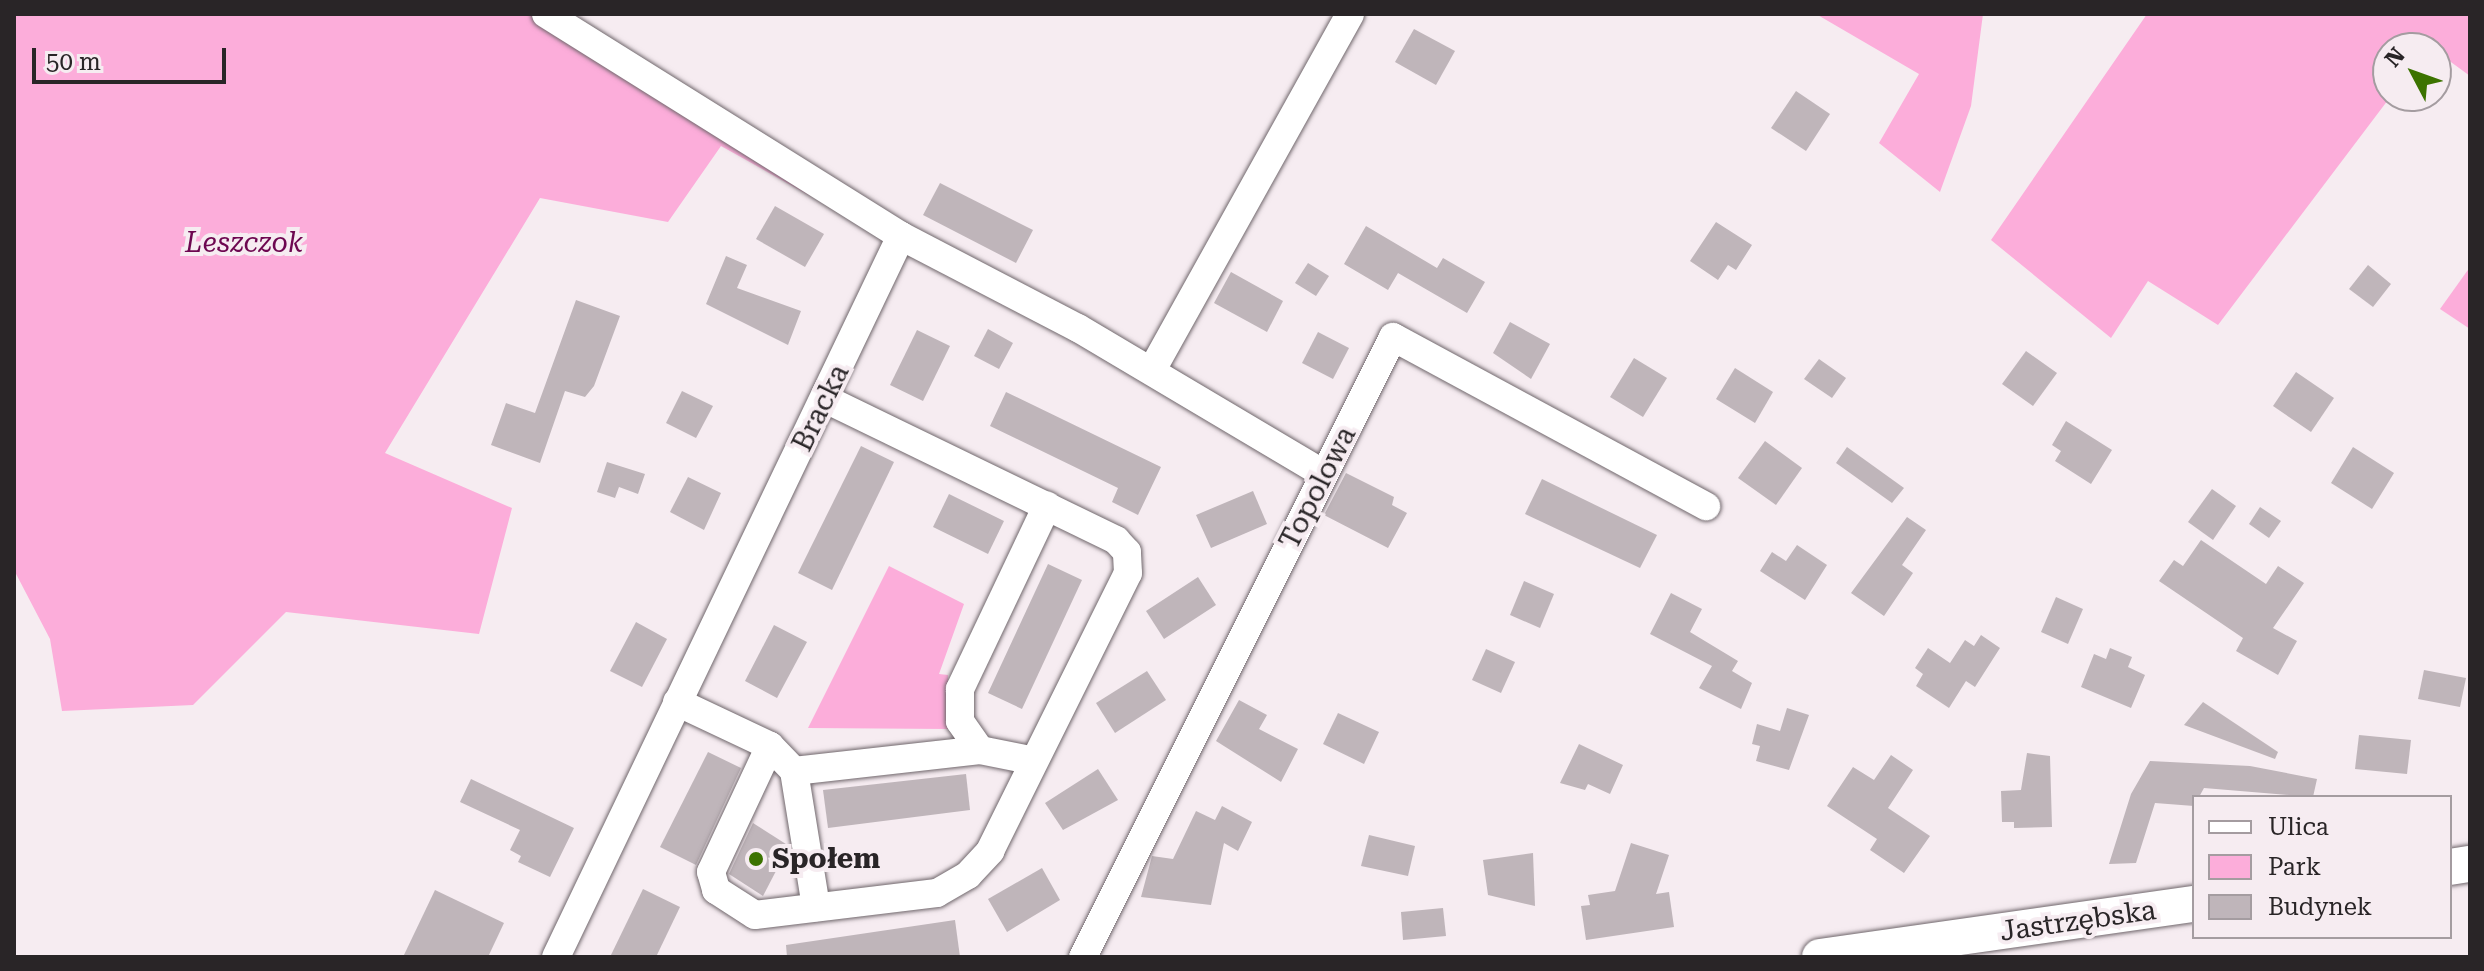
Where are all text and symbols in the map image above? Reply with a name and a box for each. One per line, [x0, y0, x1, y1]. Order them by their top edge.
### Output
scale bar [36, 32, 230, 82]
north arrow [2372, 32, 2452, 112]
text: N [2380, 43, 2410, 72]
text: 50 m [46, 48, 101, 76]
park label: Leszczok [185, 226, 303, 260]
street label: Bracka [786, 359, 856, 457]
street label: Topolowa [1273, 421, 1363, 555]
legend [2192, 795, 2452, 939]
text: Ulica [2268, 813, 2329, 841]
place label: Społem [772, 842, 880, 876]
marker: Społem [747, 850, 765, 868]
text: Park [2268, 853, 2321, 881]
street label: Jastrzębska [1998, 893, 2158, 949]
text: Budynek [2268, 893, 2372, 921]

